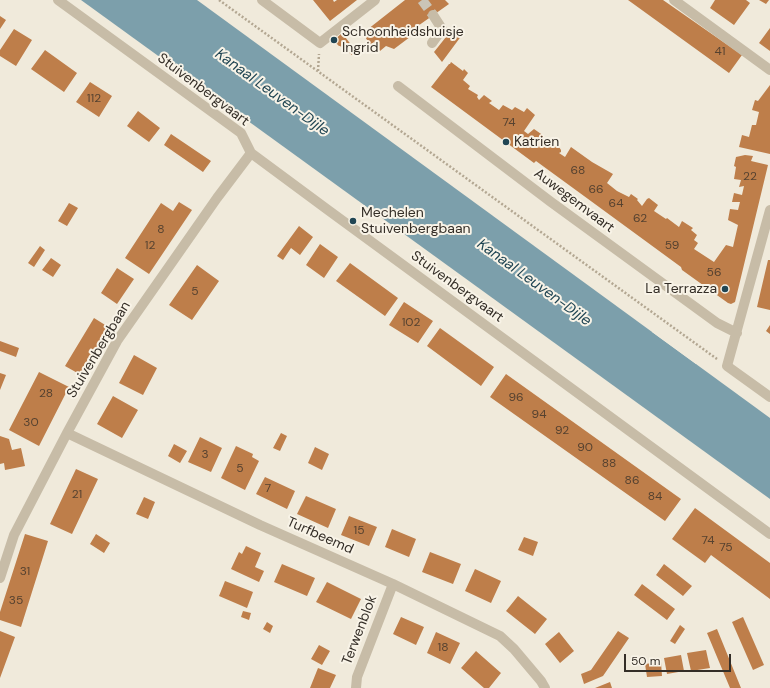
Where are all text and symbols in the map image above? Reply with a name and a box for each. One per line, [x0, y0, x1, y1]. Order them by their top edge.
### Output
place label: Schoonheidshuisje Ingrid [342, 24, 464, 56]
marker: Schoonheidshuisje Ingrid [329, 35, 339, 45]
house number: 41 [714, 45, 726, 59]
water label: Kanaal Leuven-Dijle [211, 46, 333, 140]
street label: Stuivenbergvaart [154, 50, 252, 130]
house number: 112 [87, 92, 101, 106]
house number: 74 [503, 116, 515, 130]
place label: Katrien [514, 134, 559, 150]
marker: Katrien [501, 137, 511, 147]
house number: 68 [571, 164, 585, 178]
street label: Auwegemvaart [531, 165, 617, 237]
house number: 22 [743, 170, 757, 184]
house number: 66 [588, 183, 604, 197]
house number: 64 [609, 197, 623, 211]
place label: Mechelen Stuivenbergbaan [361, 205, 471, 238]
house number: 62 [633, 212, 647, 226]
marker: Mechelen Stuivenbergbaan [348, 216, 358, 226]
house number: 8 [157, 223, 165, 237]
water label: Kanaal Leuven-Dijle [473, 236, 595, 330]
house number: 12 [145, 239, 155, 253]
house number: 59 [665, 239, 679, 253]
street label: Stuivenbergvaart [407, 248, 507, 326]
house number: 56 [707, 266, 721, 280]
place label: La Terrazza [645, 281, 717, 297]
marker: La Terrazza [720, 284, 730, 294]
house number: 5 [191, 285, 199, 299]
street label: Stuivenbergbaan [64, 299, 134, 401]
house number: 102 [402, 316, 420, 330]
house number: 28 [39, 387, 53, 401]
house number: 96 [508, 391, 524, 405]
house number: 94 [532, 408, 546, 422]
house number: 30 [23, 416, 39, 430]
house number: 92 [555, 424, 569, 438]
house number: 90 [577, 441, 593, 455]
house number: 3 [201, 448, 209, 462]
house number: 88 [602, 457, 616, 471]
house number: 5 [236, 462, 244, 476]
house number: 86 [625, 474, 639, 488]
house number: 7 [265, 482, 271, 496]
house number: 21 [72, 488, 82, 502]
house number: 84 [648, 490, 662, 504]
street label: Turfbeemd [284, 514, 356, 558]
house number: 15 [353, 524, 365, 538]
house number: 74 [702, 534, 714, 548]
house number: 75 [719, 541, 733, 555]
house number: 31 [20, 565, 30, 579]
street label: Terwenblok [339, 593, 381, 667]
house number: 35 [9, 594, 23, 608]
house number: 18 [437, 641, 449, 655]
scale bar [626, 646, 733, 672]
text: 50 m [631, 653, 660, 669]

